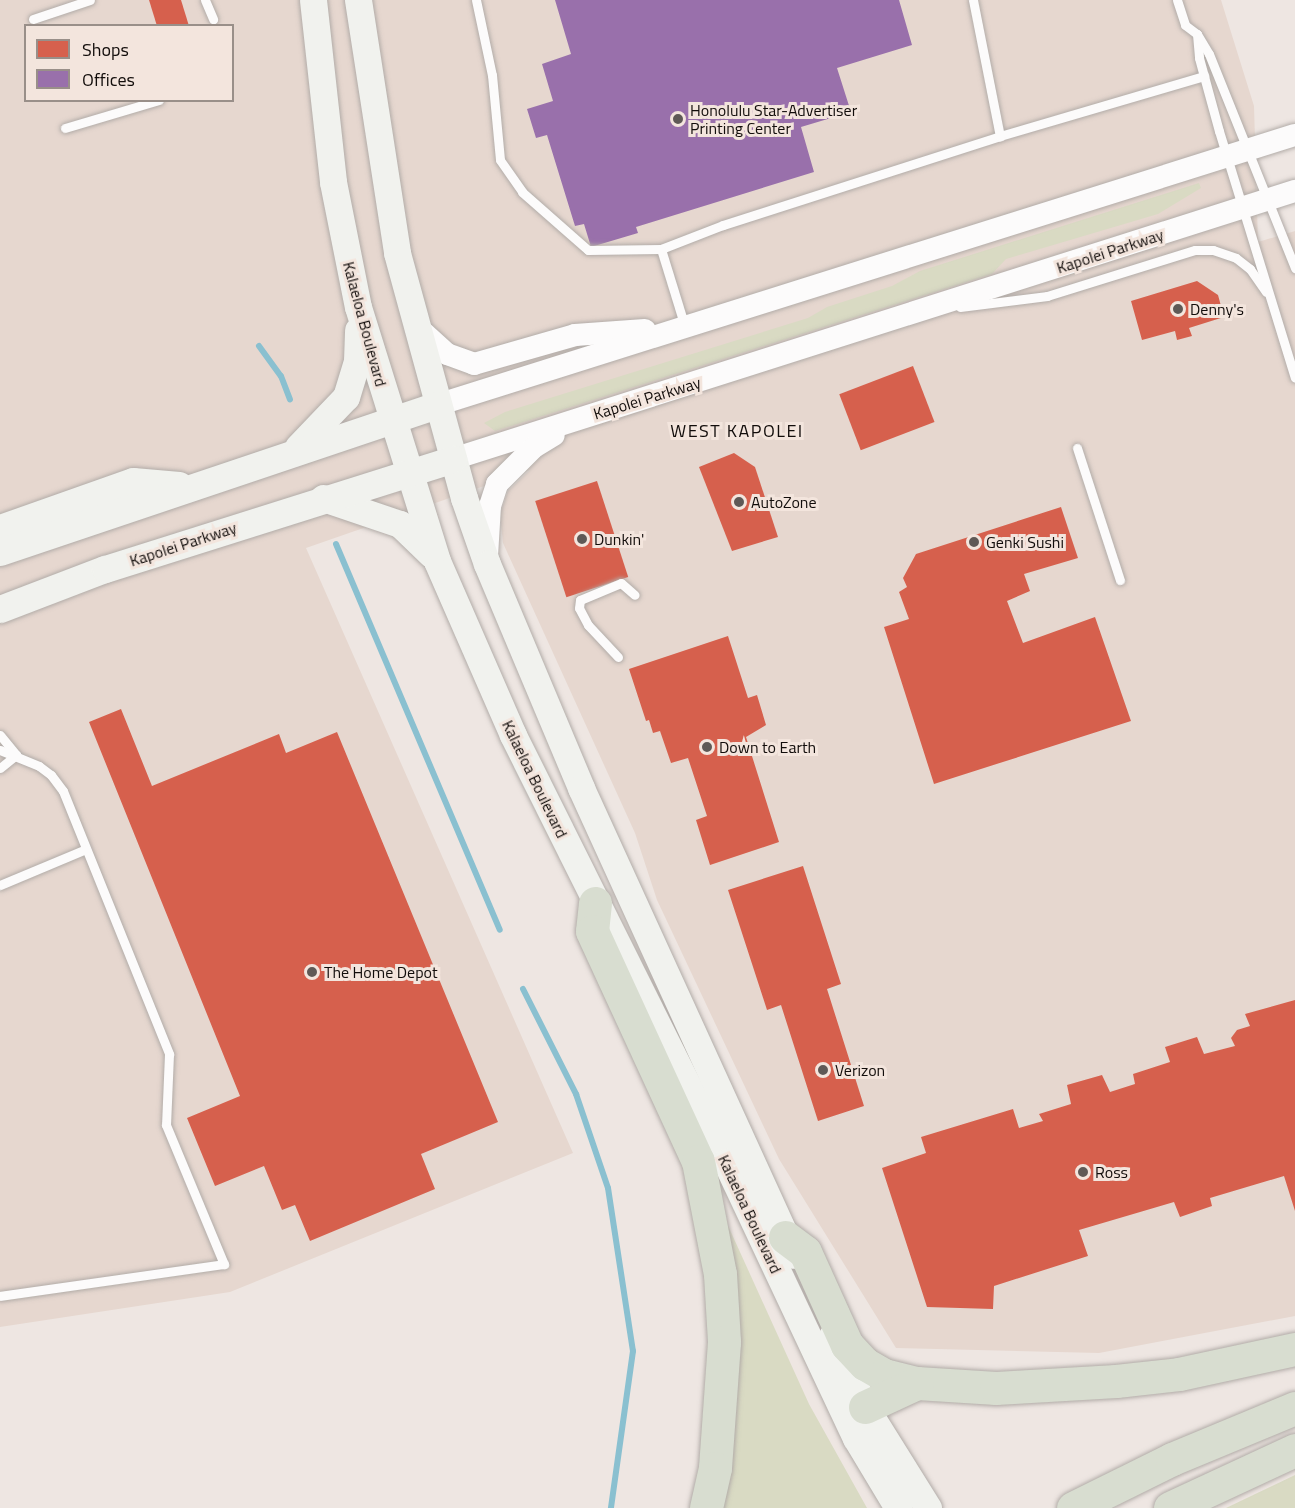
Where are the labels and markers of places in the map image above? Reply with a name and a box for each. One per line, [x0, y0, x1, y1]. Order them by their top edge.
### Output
place label: Honolulu Star-Advertiser Printing Center [690, 100, 857, 138]
marker: Honolulu Star-Advertiser Printing Center [671, 112, 685, 126]
place label: Denny's [1190, 299, 1244, 319]
marker: Denny's [1171, 302, 1185, 316]
place label: AutoZone [751, 492, 817, 512]
marker: AutoZone [732, 495, 746, 509]
place label: Dunkin' [594, 529, 644, 549]
marker: Dunkin' [575, 532, 589, 546]
place label: Genki Sushi [986, 532, 1064, 552]
marker: Genki Sushi [967, 535, 981, 549]
place label: Down to Earth [719, 737, 816, 757]
marker: Down to Earth [700, 740, 714, 754]
place label: The Home Depot [324, 962, 438, 982]
marker: The Home Depot [305, 965, 319, 979]
place label: Verizon [835, 1060, 885, 1080]
marker: Verizon [816, 1063, 830, 1077]
place label: Ross [1095, 1162, 1128, 1182]
marker: Ross [1076, 1165, 1090, 1179]

